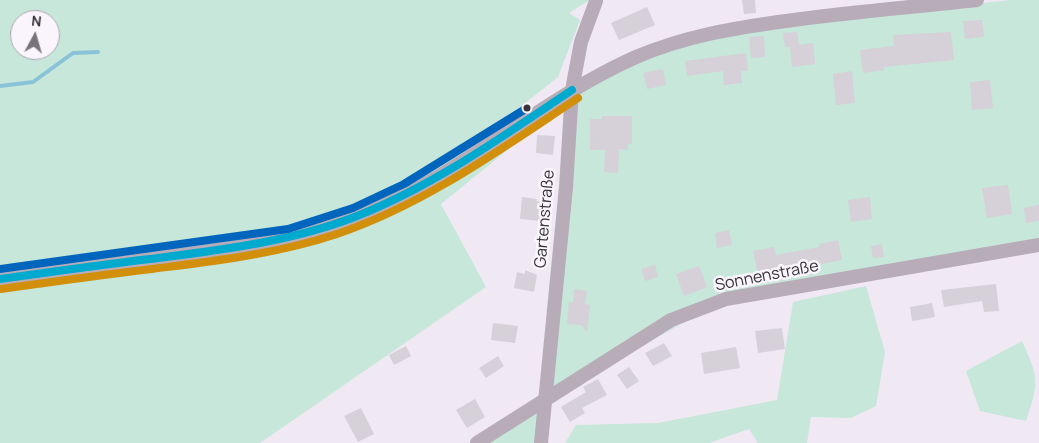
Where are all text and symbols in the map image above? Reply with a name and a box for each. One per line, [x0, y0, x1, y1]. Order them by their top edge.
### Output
north arrow [10, 10, 60, 60]
text: N [31, 11, 43, 31]
unlabelled marker [522, 103, 532, 113]
street label: Gartenstraße [531, 169, 559, 269]
street label: Sonnenstraße [714, 257, 820, 295]

